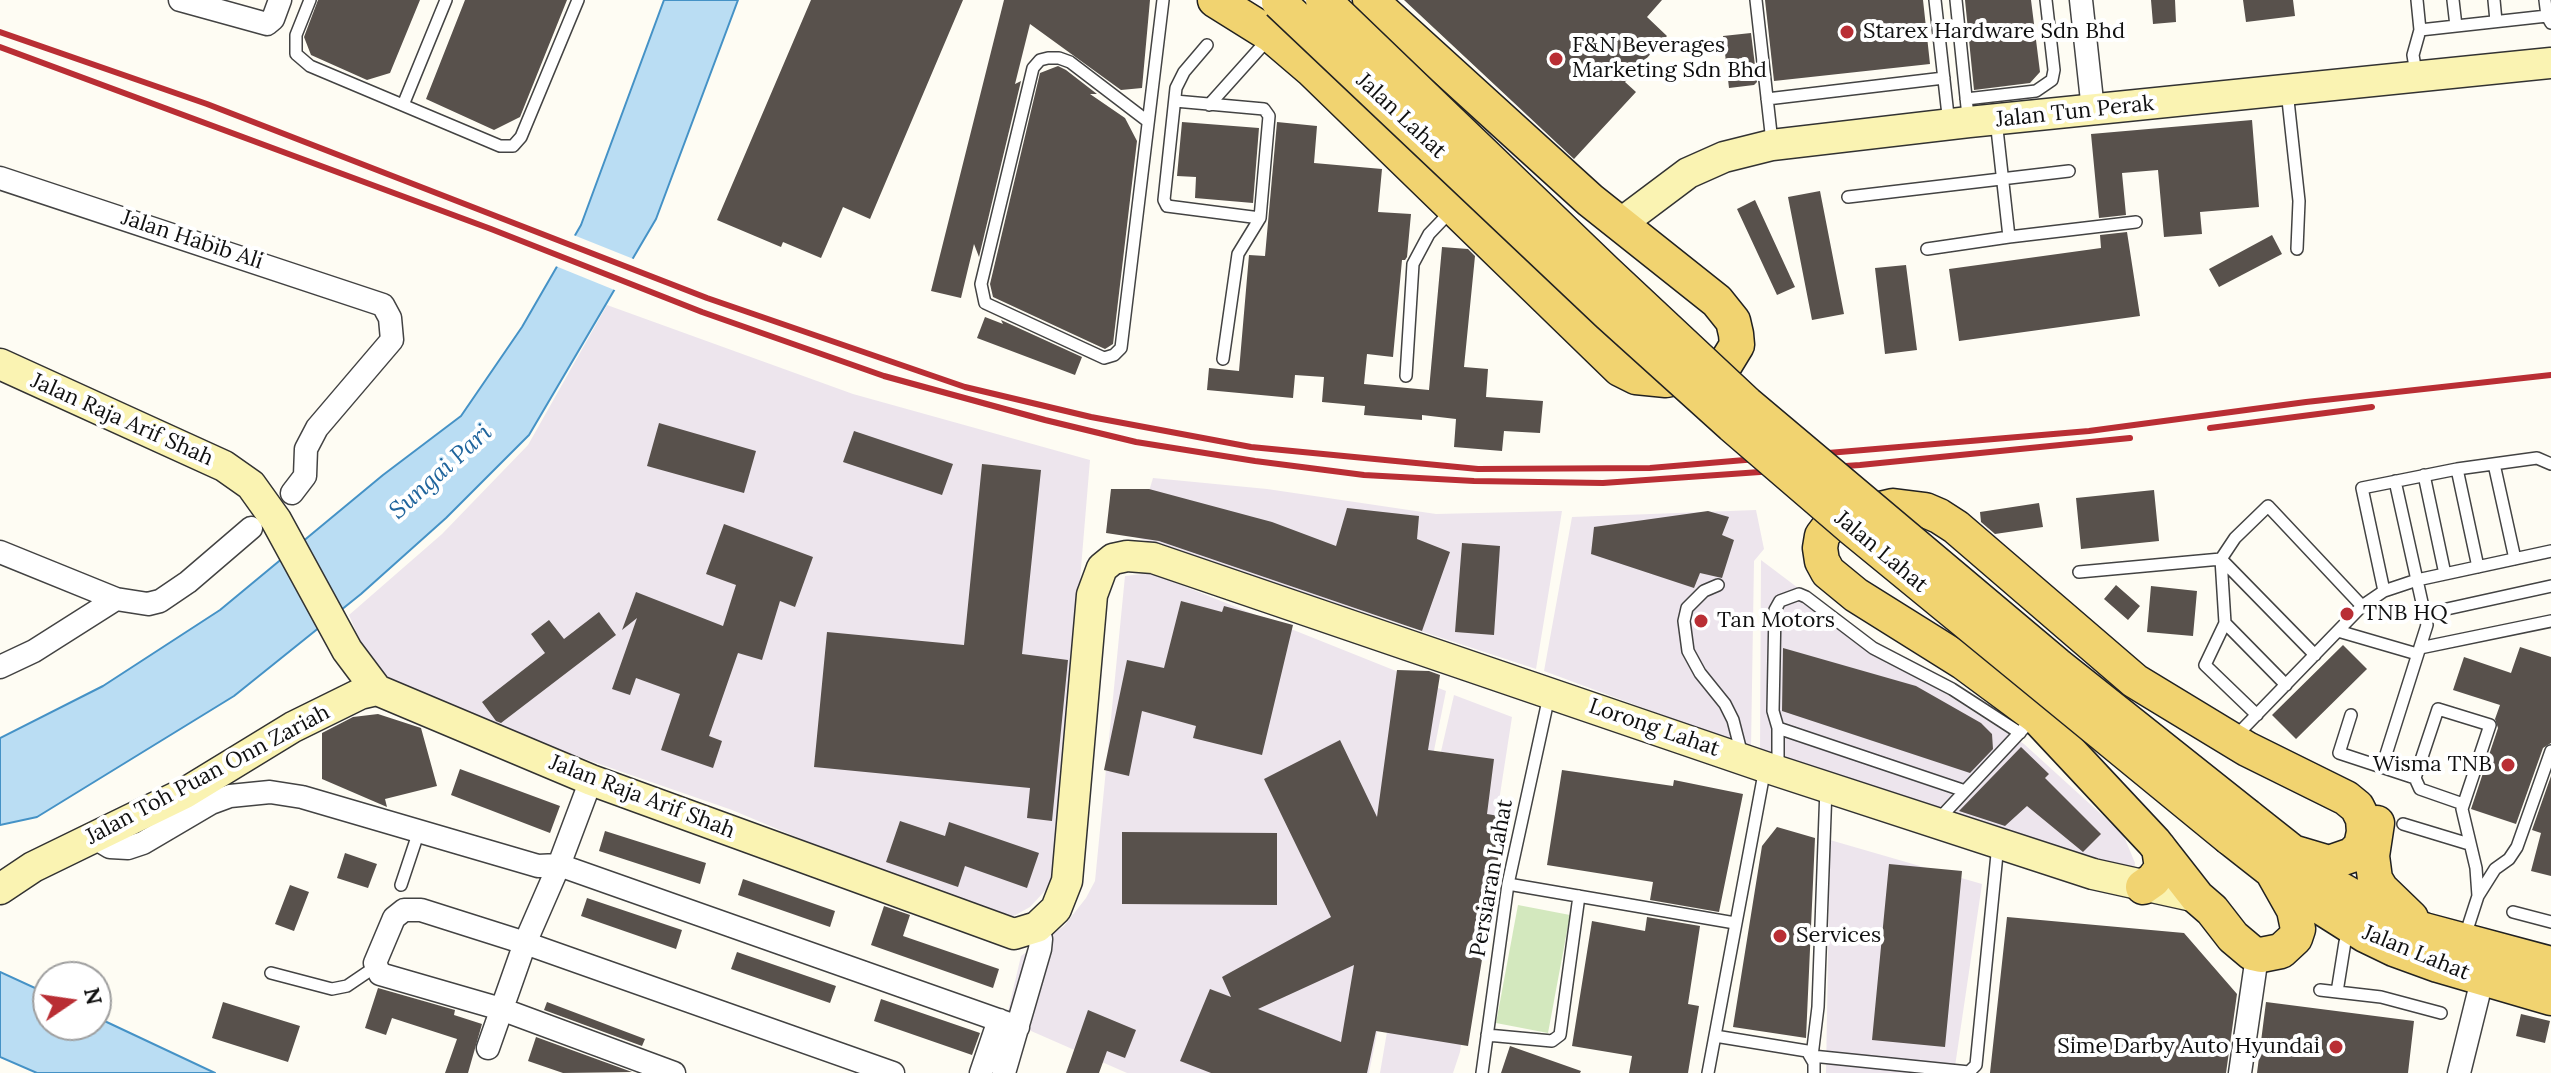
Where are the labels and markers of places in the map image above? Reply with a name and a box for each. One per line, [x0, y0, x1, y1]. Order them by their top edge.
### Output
place label: Starex Hardware Sdn Bhd [1863, 19, 2125, 45]
marker: Starex Hardware Sdn Bhd [1838, 23, 1856, 41]
place label: F&N Beverages Marketing Sdn Bhd [1572, 33, 1767, 84]
marker: F&N Beverages Marketing Sdn Bhd [1547, 50, 1565, 68]
place label: TNB HQ [2363, 601, 2448, 627]
marker: TNB HQ [2338, 605, 2356, 623]
place label: Tan Motors [1717, 608, 1835, 634]
marker: Tan Motors [1692, 612, 1710, 630]
place label: Wisma TNB [2373, 752, 2492, 778]
marker: Wisma TNB [2499, 756, 2517, 774]
place label: Services [1796, 923, 1881, 949]
marker: Services [1771, 927, 1789, 945]
place label: Sime Darby Auto Hyundai [2057, 1034, 2320, 1060]
marker: Sime Darby Auto Hyundai [2327, 1038, 2345, 1056]

